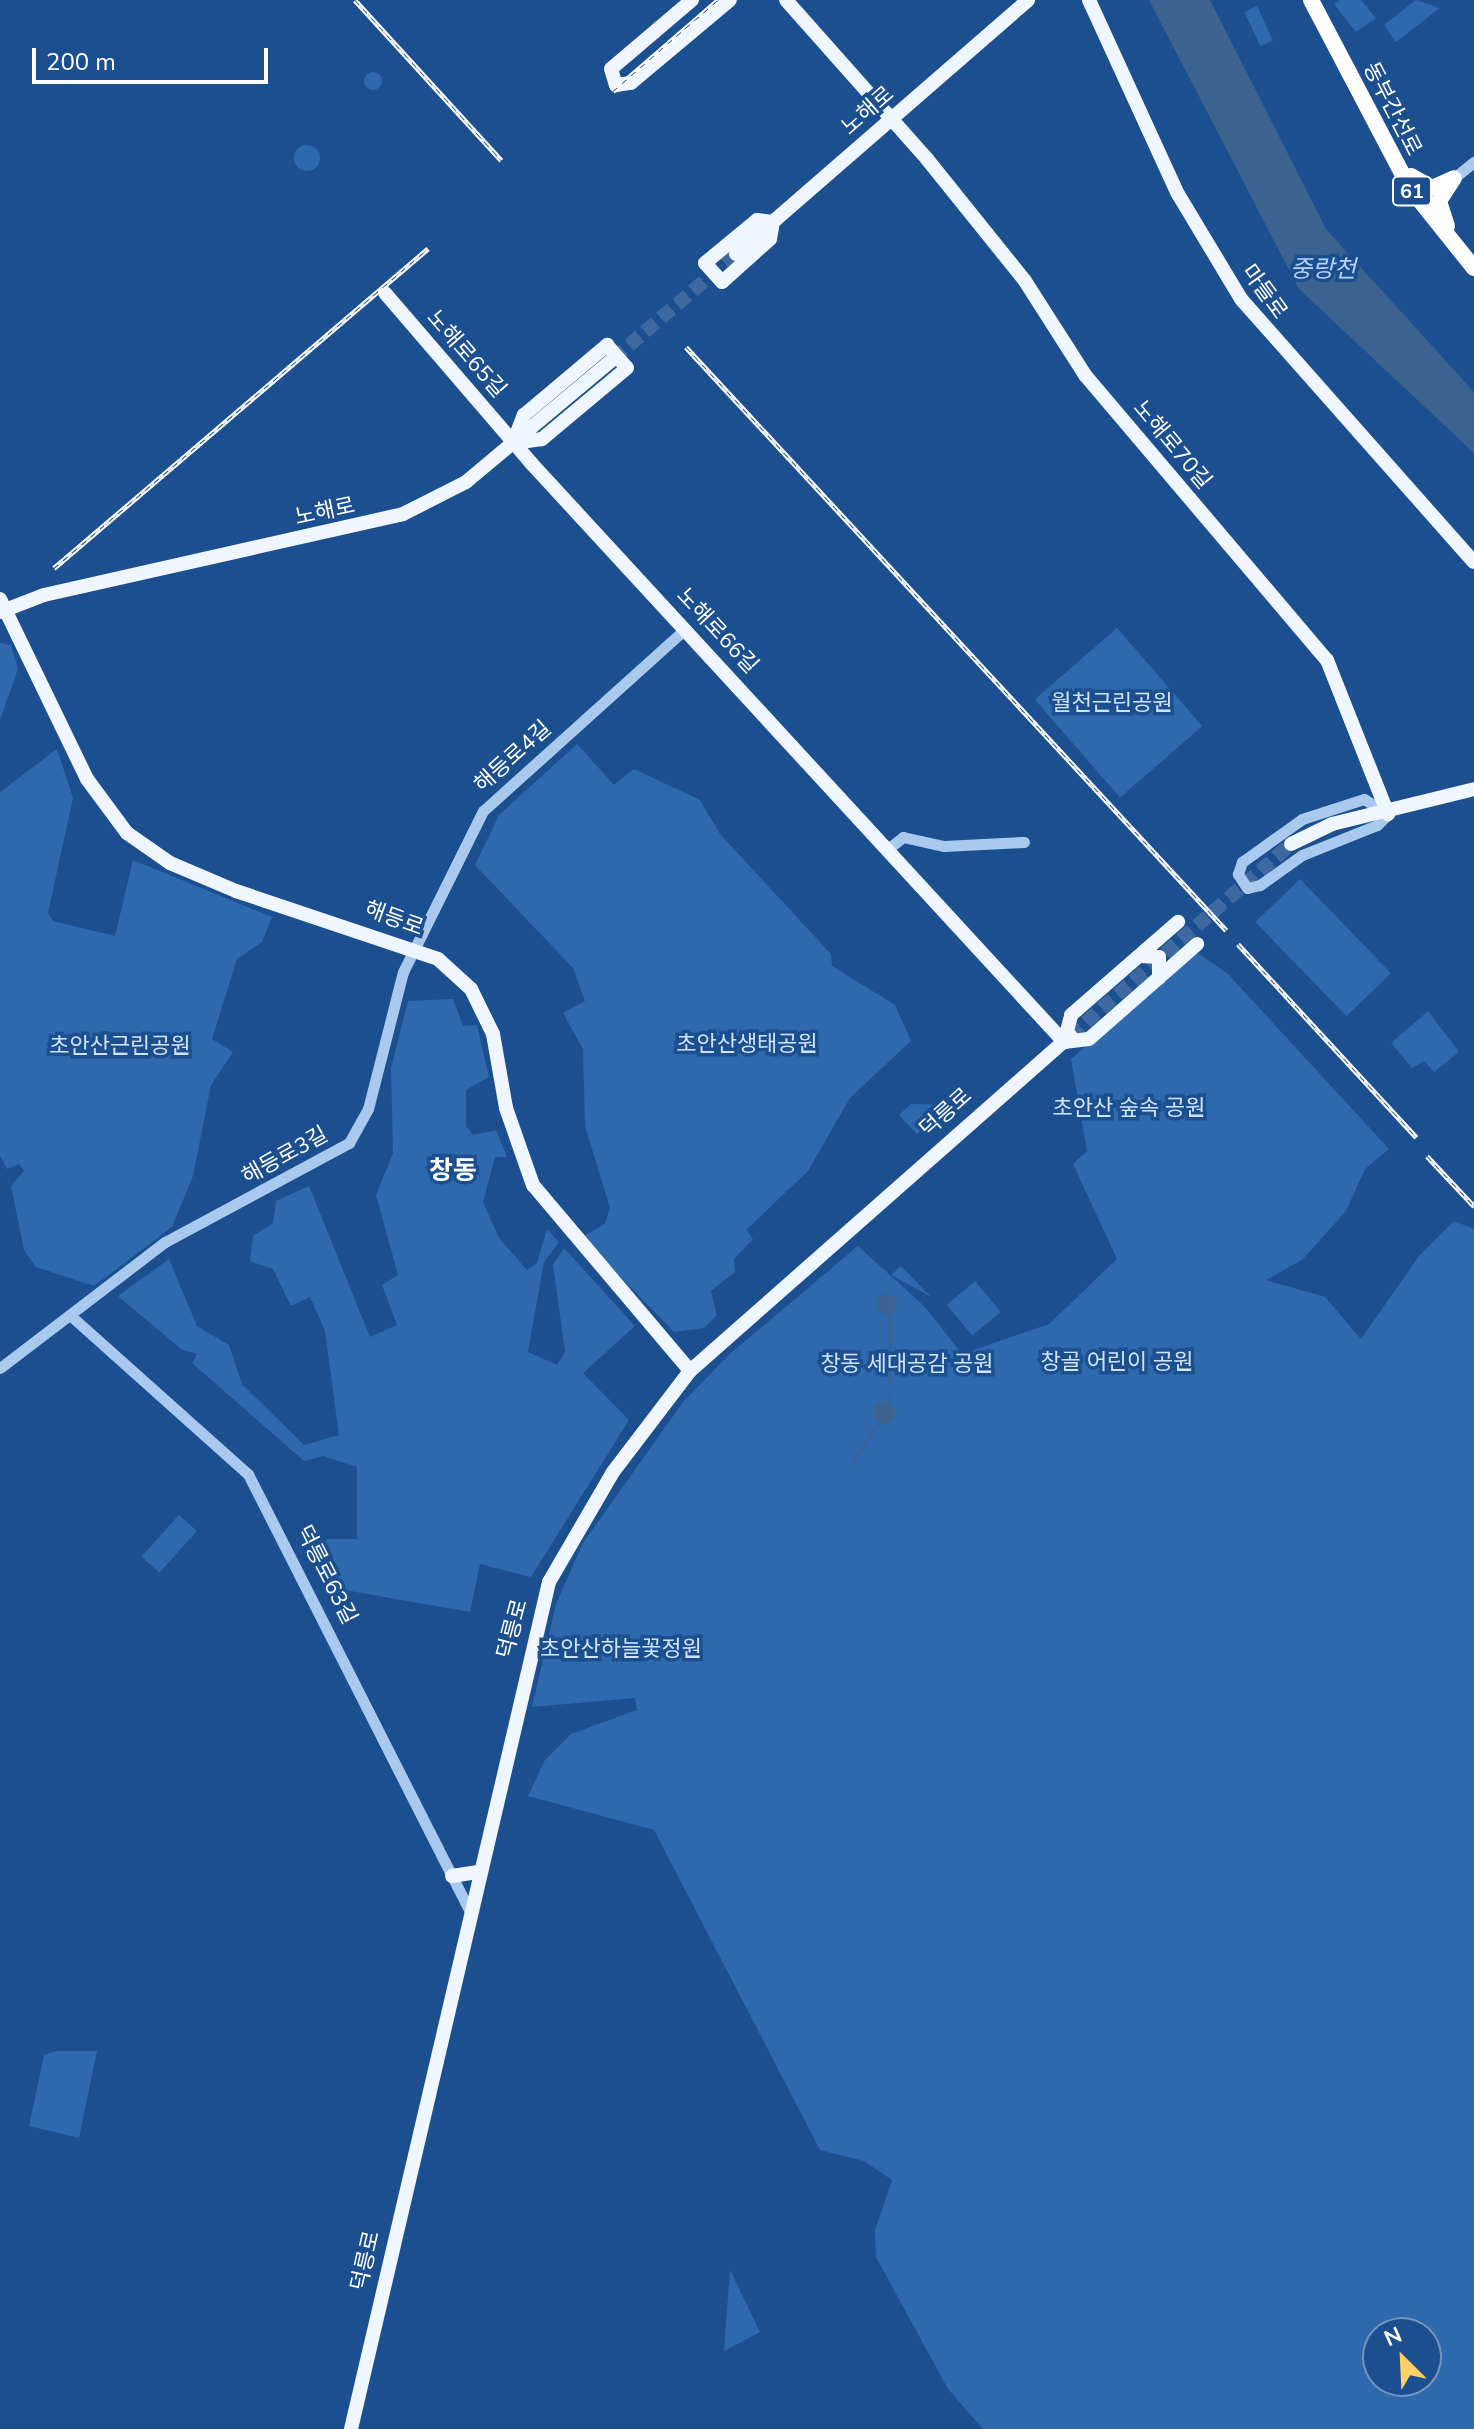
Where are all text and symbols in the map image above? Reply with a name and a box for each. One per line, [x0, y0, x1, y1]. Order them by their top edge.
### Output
scale bar [36, 32, 272, 82]
text: 200 m [46, 46, 116, 78]
street label: 동부간선로 [1357, 58, 1427, 160]
street label: 노해로 [836, 81, 900, 141]
road number: 61 [1392, 175, 1432, 207]
water label: 중랑천 [1290, 256, 1356, 284]
street label: 마들로 [1235, 260, 1293, 324]
street label: 노해로65길 [421, 305, 511, 403]
street label: 노해로70길 [1127, 395, 1217, 495]
street label: 노해로 [293, 493, 357, 531]
street label: 노해로66길 [671, 583, 763, 679]
park label: 월천근린공원 [1051, 691, 1173, 717]
street label: 해등로4길 [469, 716, 557, 798]
street label: 해등로 [361, 896, 427, 942]
park label: 초안산생태공원 [676, 1032, 818, 1058]
park label: 초안산근린공원 [49, 1034, 191, 1060]
street label: 덕릉로 [915, 1083, 977, 1143]
park label: 초안산 숲속 공원 [1053, 1096, 1205, 1122]
street label: 해등로3길 [237, 1122, 333, 1190]
district label: 창동 [429, 1155, 477, 1187]
park label: 창골 어린이 공원 [1041, 1350, 1193, 1376]
park label: 창동 세대공감 공원 [820, 1352, 994, 1378]
street label: 덕릉로63길 [290, 1521, 362, 1629]
street label: 덕릉로 [492, 1596, 534, 1662]
park label: 초안산하늘꽃정원 [540, 1637, 702, 1663]
street label: 덕릉로 [346, 2228, 386, 2294]
north arrow [1362, 2317, 1442, 2397]
text: N [1379, 2320, 1407, 2354]

